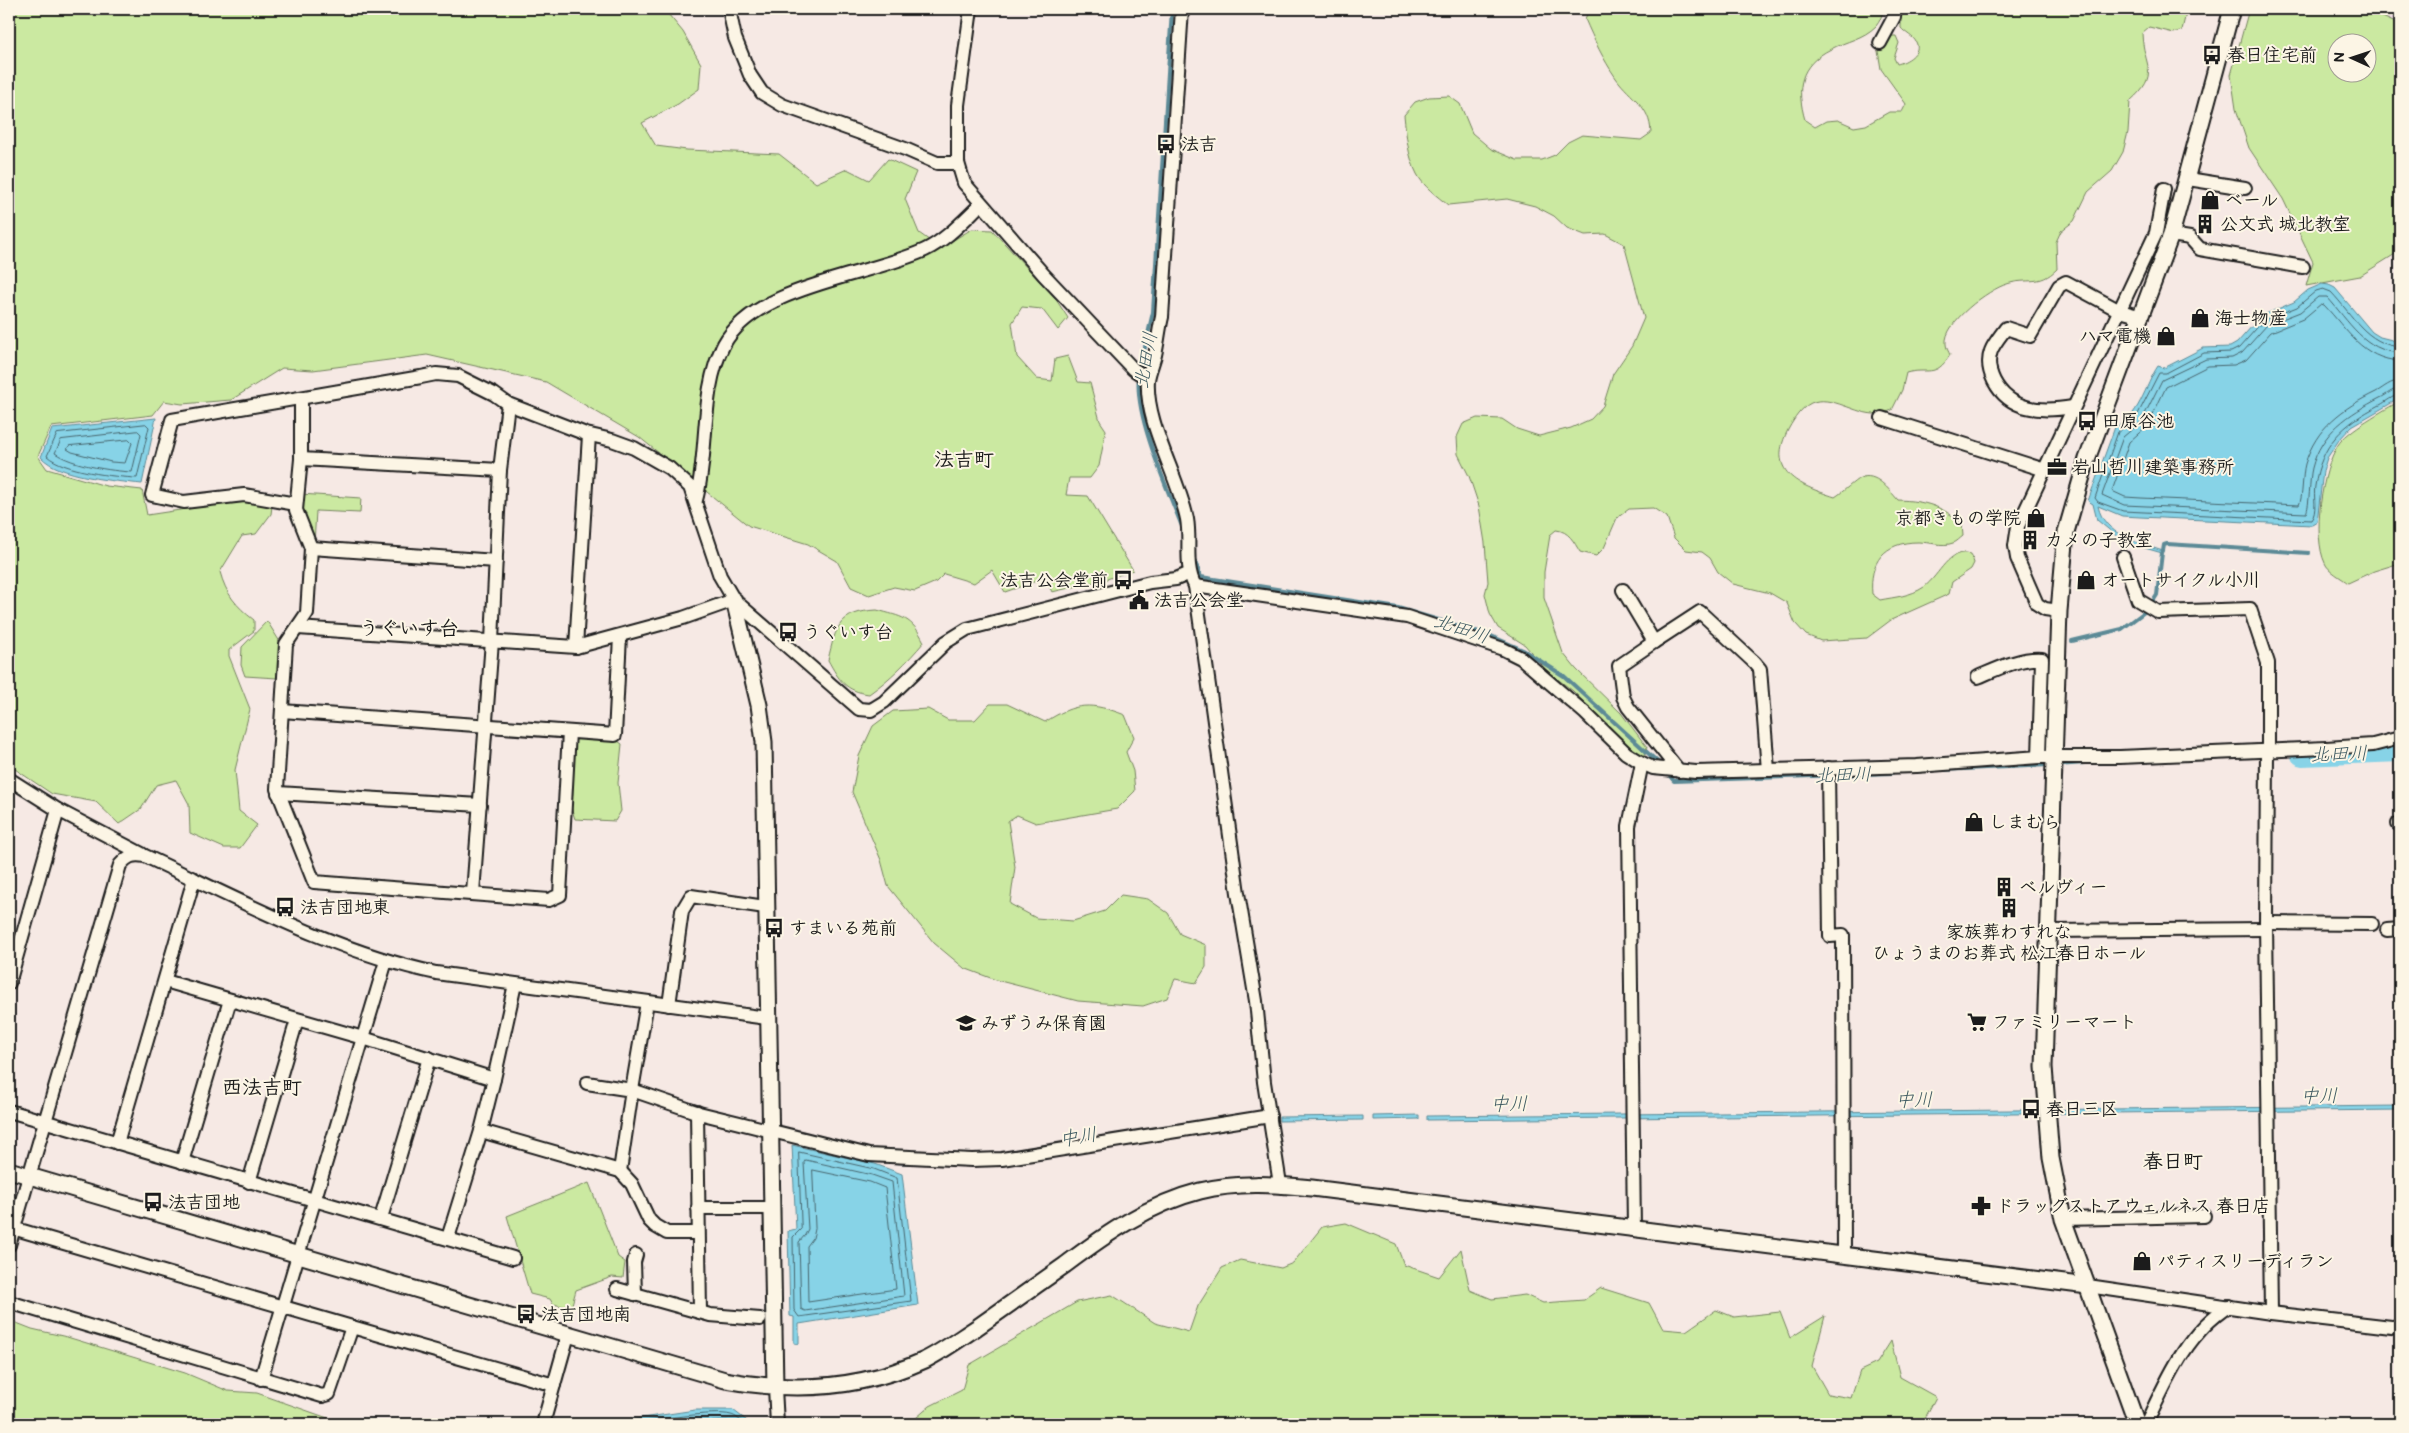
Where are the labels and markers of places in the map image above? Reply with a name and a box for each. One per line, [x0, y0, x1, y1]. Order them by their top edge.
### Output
bus stop icon: 春日住宅前 [2201, 44, 2223, 66]
place label: 春日住宅前 [2227, 45, 2317, 66]
bus stop icon: 法吉 [1155, 133, 1177, 155]
place label: 法吉 [1181, 134, 1217, 155]
shop icon: ベール [2199, 189, 2221, 211]
place label: ベール [2225, 190, 2278, 211]
building icon: 公文式 城北教室 [2194, 213, 2216, 235]
place label: 公文式 城北教室 [2220, 214, 2351, 235]
shop icon: 海士物産 [2189, 307, 2211, 329]
place label: 海士物産 [2215, 308, 2287, 329]
shop icon: ハマ電機 [2155, 325, 2177, 347]
place label: ハマ電機 [2079, 326, 2151, 347]
bus stop icon: 田原谷池 [2076, 410, 2098, 432]
place label: 田原谷池 [2102, 411, 2174, 432]
office icon: 岩山哲川建築事務所 [2046, 456, 2068, 478]
place label: 岩山哲川建築事務所 [2072, 457, 2234, 478]
shop icon: 京都きもの学院 [2025, 507, 2047, 529]
place label: 京都きもの学院 [1895, 508, 2021, 529]
building icon: カメの子教室 [2019, 529, 2041, 551]
place label: カメの子教室 [2045, 530, 2153, 551]
bus stop icon: 法吉公会堂前 [1112, 569, 1134, 591]
shop icon: オートサイクル小川 [2075, 569, 2097, 591]
place label: 法吉公会堂前 [1000, 570, 1108, 591]
place label: オートサイクル小川 [2101, 570, 2261, 591]
public building icon: 法吉公会堂 [1128, 589, 1150, 611]
place label: 法吉公会堂 [1154, 590, 1244, 611]
bus stop icon: うぐいす台 [777, 621, 799, 643]
place label: うぐいす台 [803, 622, 893, 643]
shop icon: しまむら [1963, 811, 1985, 833]
place label: しまむら [1989, 812, 2061, 833]
building icon: ベルヴィー [1993, 876, 2015, 898]
place label: ベルヴィー [2019, 877, 2107, 898]
bus stop icon: 法吉団地東 [274, 896, 296, 918]
place label: 法吉団地東 [300, 897, 390, 918]
building icon: 家族葬わすれな ひょうまのお葬式 松江春日ホール [1998, 897, 2020, 919]
bus stop icon: すまいる苑前 [763, 917, 785, 939]
place label: すまいる苑前 [789, 918, 897, 939]
place label: 家族葬わすれな ひょうまのお葬式 松江春日ホール [1872, 922, 2146, 964]
supermarket icon: ファミリーマート [1966, 1011, 1988, 1033]
school or university icon: みずうみ保育園 [955, 1012, 977, 1034]
place label: ファミリーマート [1992, 1012, 2137, 1033]
place label: みずうみ保育園 [981, 1013, 1107, 1034]
bus stop icon: 春日三区 [2020, 1098, 2042, 1120]
place label: 春日三区 [2046, 1099, 2118, 1120]
bus stop icon: 法吉団地 [142, 1191, 164, 1213]
place label: 法吉団地 [168, 1192, 240, 1213]
pharmacy icon: ドラッグストアウェルネス 春日店 [1970, 1195, 1992, 1217]
place label: ドラッグストアウェルネス 春日店 [1996, 1196, 2270, 1217]
shop icon: パティスリーディラン [2131, 1250, 2153, 1272]
place label: パティスリーディラン [2157, 1251, 2334, 1272]
bus stop icon: 法吉団地南 [515, 1303, 537, 1325]
place label: 法吉団地南 [541, 1304, 631, 1325]

